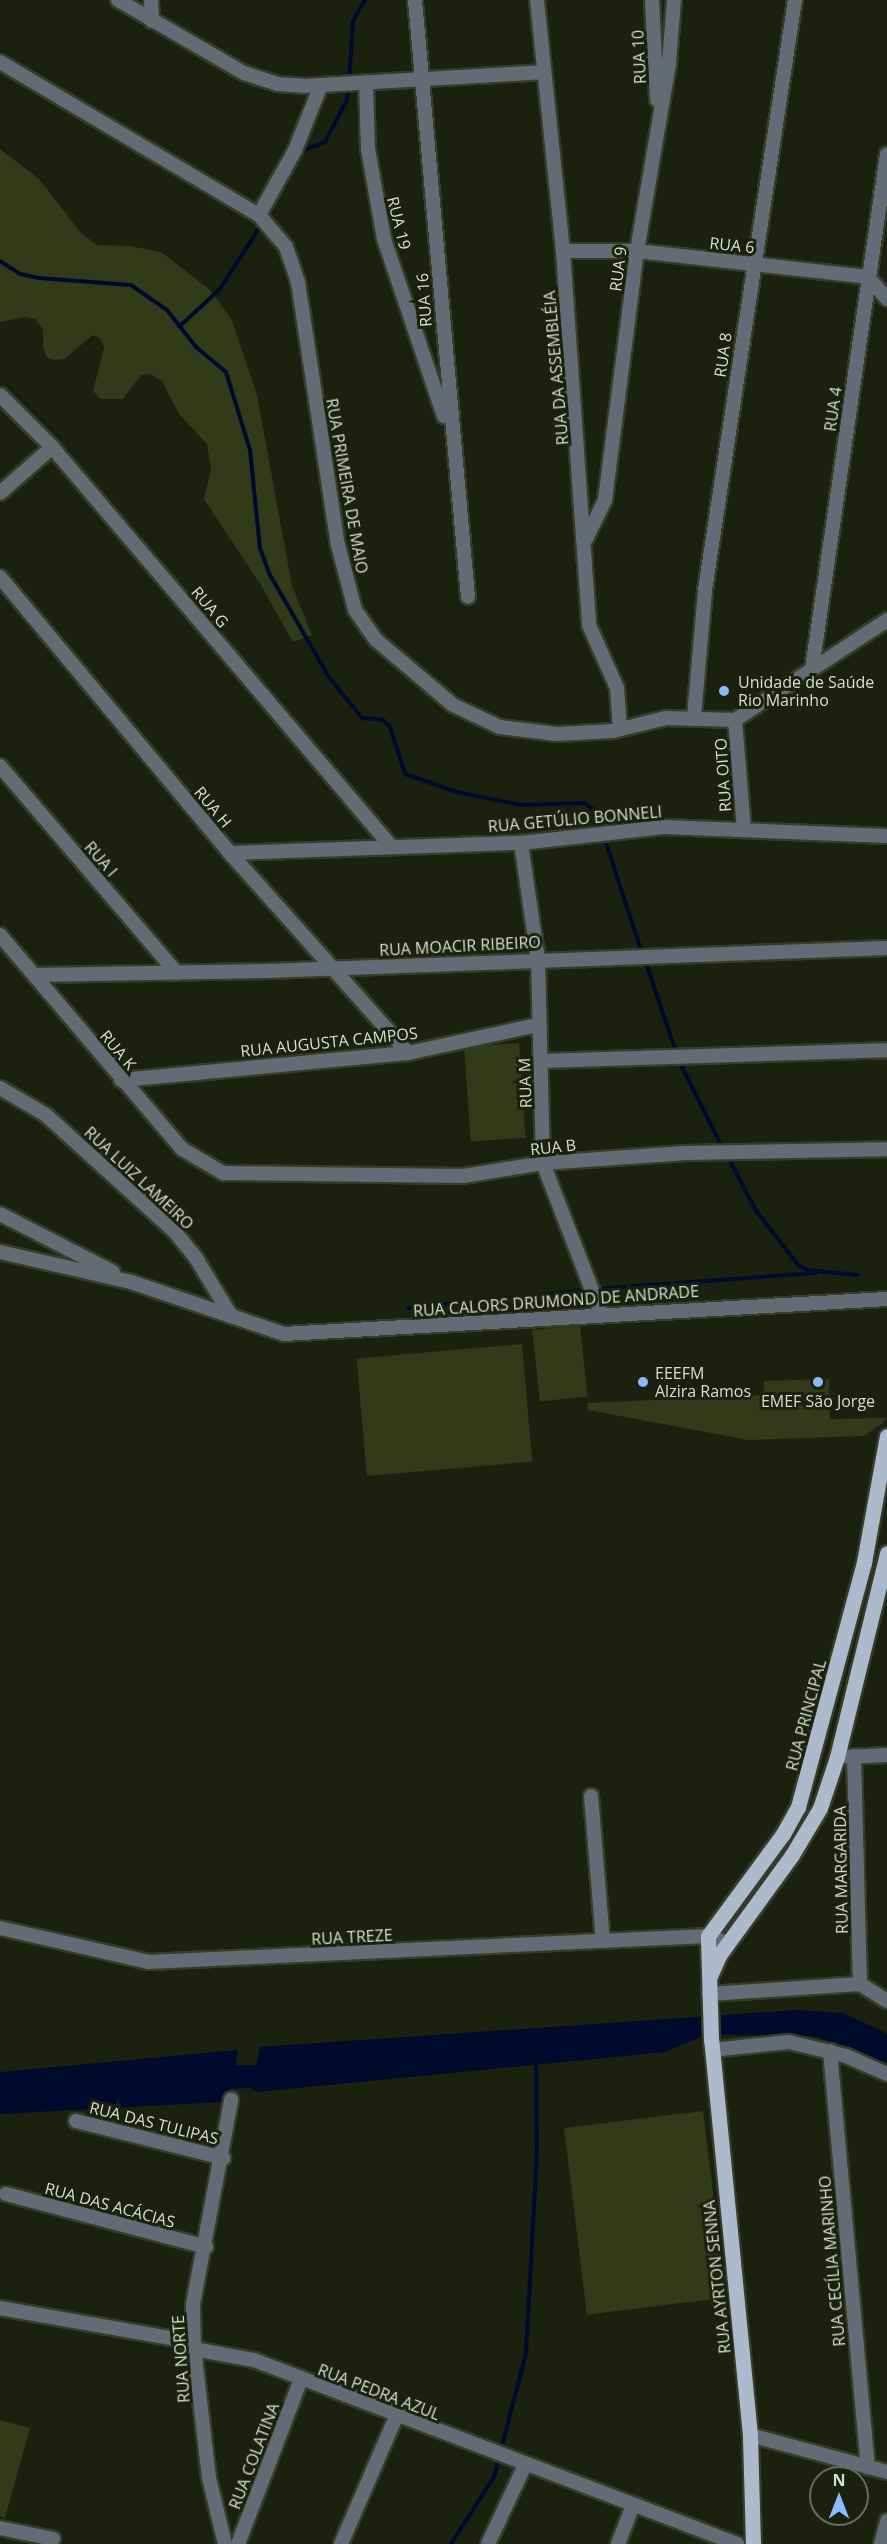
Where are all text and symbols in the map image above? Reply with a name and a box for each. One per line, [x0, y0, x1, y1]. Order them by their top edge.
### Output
street label: RUA 10 [628, 29, 650, 85]
street label: RUA 19 [383, 194, 415, 252]
street label: RUA 6 [709, 233, 755, 257]
street label: RUA 9 [606, 246, 630, 292]
street label: RUA 16 [413, 272, 435, 328]
street label: RUA DA ASSEMBLÉIA [540, 290, 572, 446]
street label: RUA 8 [710, 331, 736, 379]
street label: RUA 4 [820, 385, 846, 433]
street label: RUA PRIMEIRA DE MAIO [322, 397, 372, 575]
street label: RUA G [187, 583, 233, 631]
place label: Unidade de Saúde Rio Marinho [738, 672, 874, 710]
marker: Unidade de Saúde Rio Marinho [715, 682, 733, 700]
street label: RUA OITO [711, 737, 735, 813]
street label: RUA H [190, 783, 236, 831]
street label: RUA GETÚLIO BONNELI [487, 802, 663, 836]
street label: RUA I [81, 838, 121, 880]
street label: RUA MOACIR RIBEIRO [379, 932, 541, 960]
street label: RUA AUGUSTA CAMPOS [239, 1023, 419, 1061]
street label: RUA K [96, 1026, 140, 1074]
street label: RUA M [515, 1058, 535, 1108]
street label: RUA LUIZ LAMEIRO [80, 1123, 198, 1233]
street label: RUA B [529, 1135, 577, 1159]
street label: RUA CALORS DRUMOND DE ANDRADE [413, 1281, 699, 1321]
place label: EEEFM Alzira Ramos [655, 1363, 751, 1401]
marker: EEEFM Alzira Ramos [636, 1375, 650, 1389]
marker: EMEF São Jorge [811, 1375, 825, 1389]
place label: EMEF São Jorge [761, 1391, 875, 1411]
street label: RUA PRINCIPAL [782, 1657, 830, 1773]
street label: RUA MARGARIDA [830, 1806, 852, 1934]
street label: RUA TREZE [311, 1925, 393, 1949]
street label: RUA DAS TULIPAS [88, 2098, 220, 2148]
street label: RUA CECÍLIA MARINHO [815, 2175, 849, 2347]
street label: RUA DAS ACÁCIAS [43, 2178, 177, 2232]
street label: RUA AYRTON SENNA [699, 2199, 735, 2355]
street label: RUA NORTE [168, 2314, 194, 2404]
street label: RUA PEDRA AZUL [315, 2360, 443, 2424]
street label: RUA COLATINA [225, 2400, 283, 2512]
north arrow [809, 2466, 869, 2526]
text: N [832, 2469, 846, 2491]

